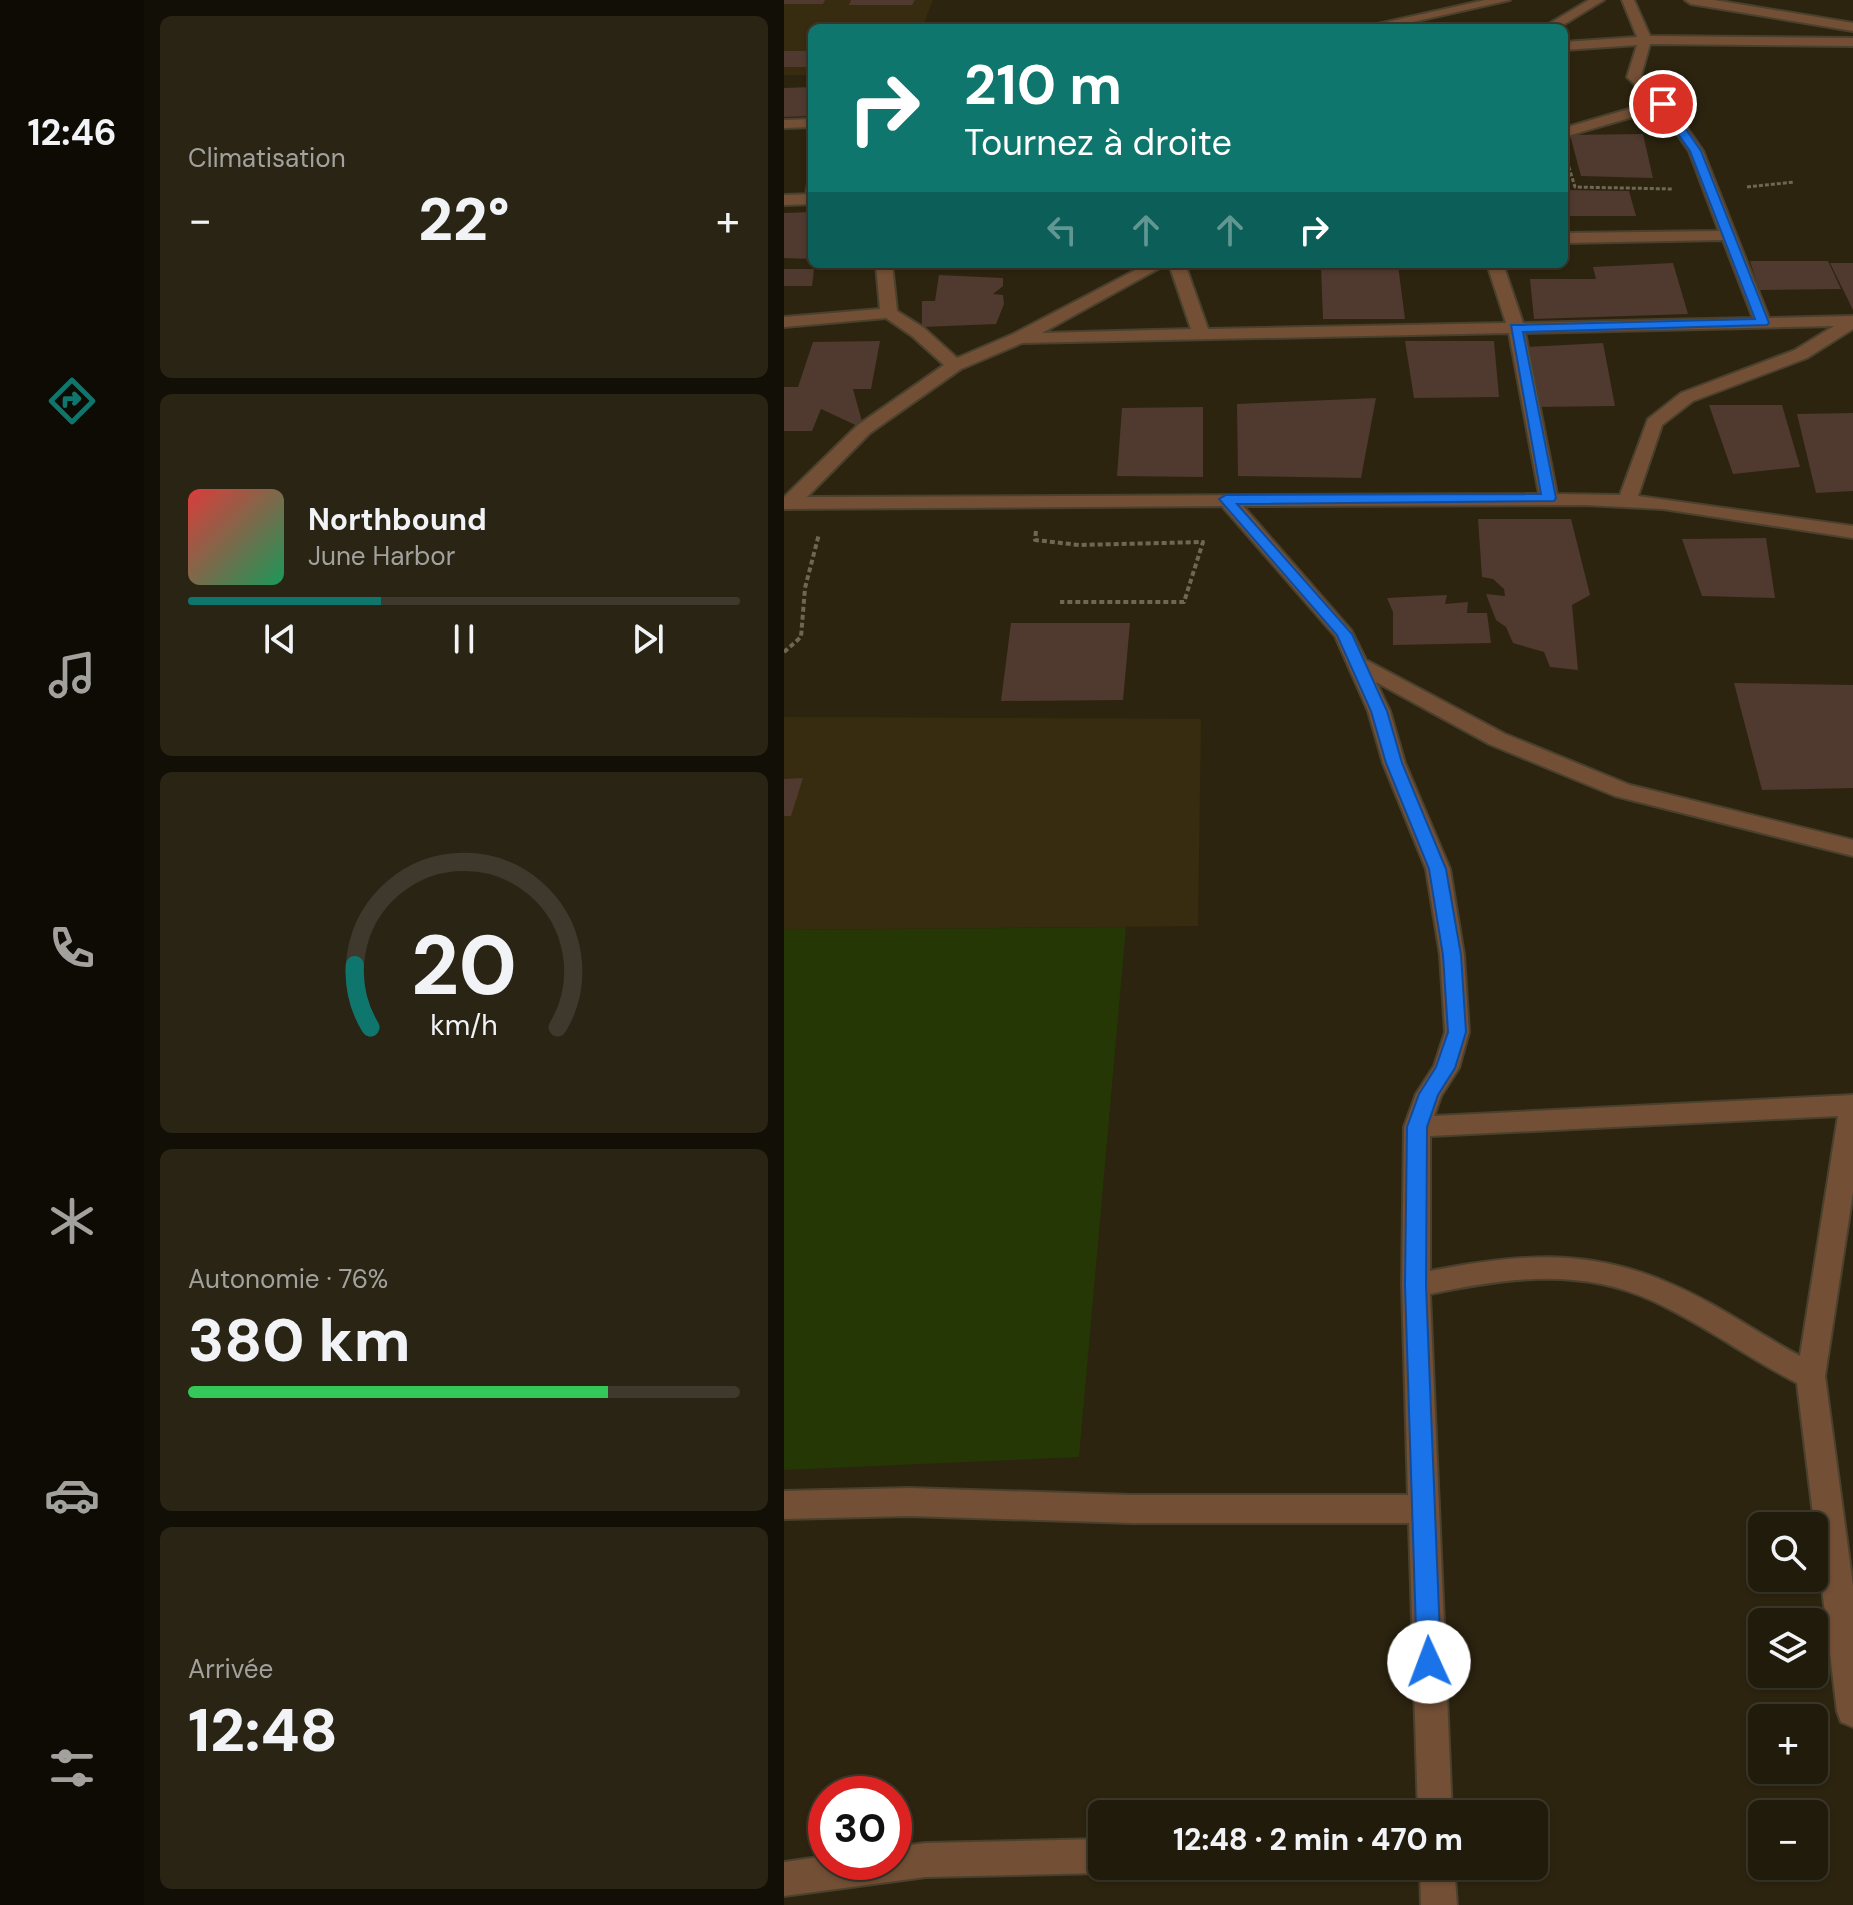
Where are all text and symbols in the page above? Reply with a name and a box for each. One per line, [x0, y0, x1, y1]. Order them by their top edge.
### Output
text: 210 m [964, 48, 1122, 121]
icon: right [832, 56, 936, 160]
pin [1629, 70, 1697, 138]
icon: arrive [1641, 82, 1685, 126]
text: 12:46 [27, 109, 117, 156]
text: Tournez à droite [964, 119, 1232, 166]
text: Climatisation [188, 141, 346, 175]
text: 22° [418, 180, 510, 259]
text: − [188, 191, 212, 249]
text: + [716, 191, 740, 249]
icon: left [1040, 208, 1084, 252]
icon: ahead [1124, 208, 1168, 252]
icon: ahead [1208, 208, 1252, 252]
icon: right [1292, 208, 1336, 252]
icon: directions [44, 373, 100, 429]
text: Northbound [308, 500, 487, 539]
text: June Harbor [308, 539, 455, 573]
icon: previous [258, 617, 302, 661]
icon: pause [442, 617, 486, 661]
icon: next [626, 617, 670, 661]
icon: music [44, 647, 100, 703]
text: 20 [411, 911, 517, 1020]
icon: phone [44, 920, 100, 976]
text: km/h [430, 1008, 498, 1045]
icon: climate [44, 1193, 100, 1249]
text: Autonomie · 76% [188, 1262, 388, 1296]
text: 380 km [188, 1301, 411, 1380]
icon: car [44, 1467, 100, 1523]
map controls [1748, 1512, 1828, 1880]
button: search [1748, 1512, 1828, 1592]
button: layers [1748, 1608, 1828, 1688]
position arrow [1387, 1620, 1471, 1704]
text: Arrivée [188, 1652, 273, 1686]
text: 12:48 [188, 1691, 338, 1770]
button: + [1748, 1704, 1828, 1784]
icon: filters [44, 1740, 100, 1796]
speed limit sign: 30 [808, 1776, 912, 1880]
button: − [1748, 1800, 1828, 1880]
text: 12:48 · 2 min · 470 m [1173, 1820, 1463, 1859]

